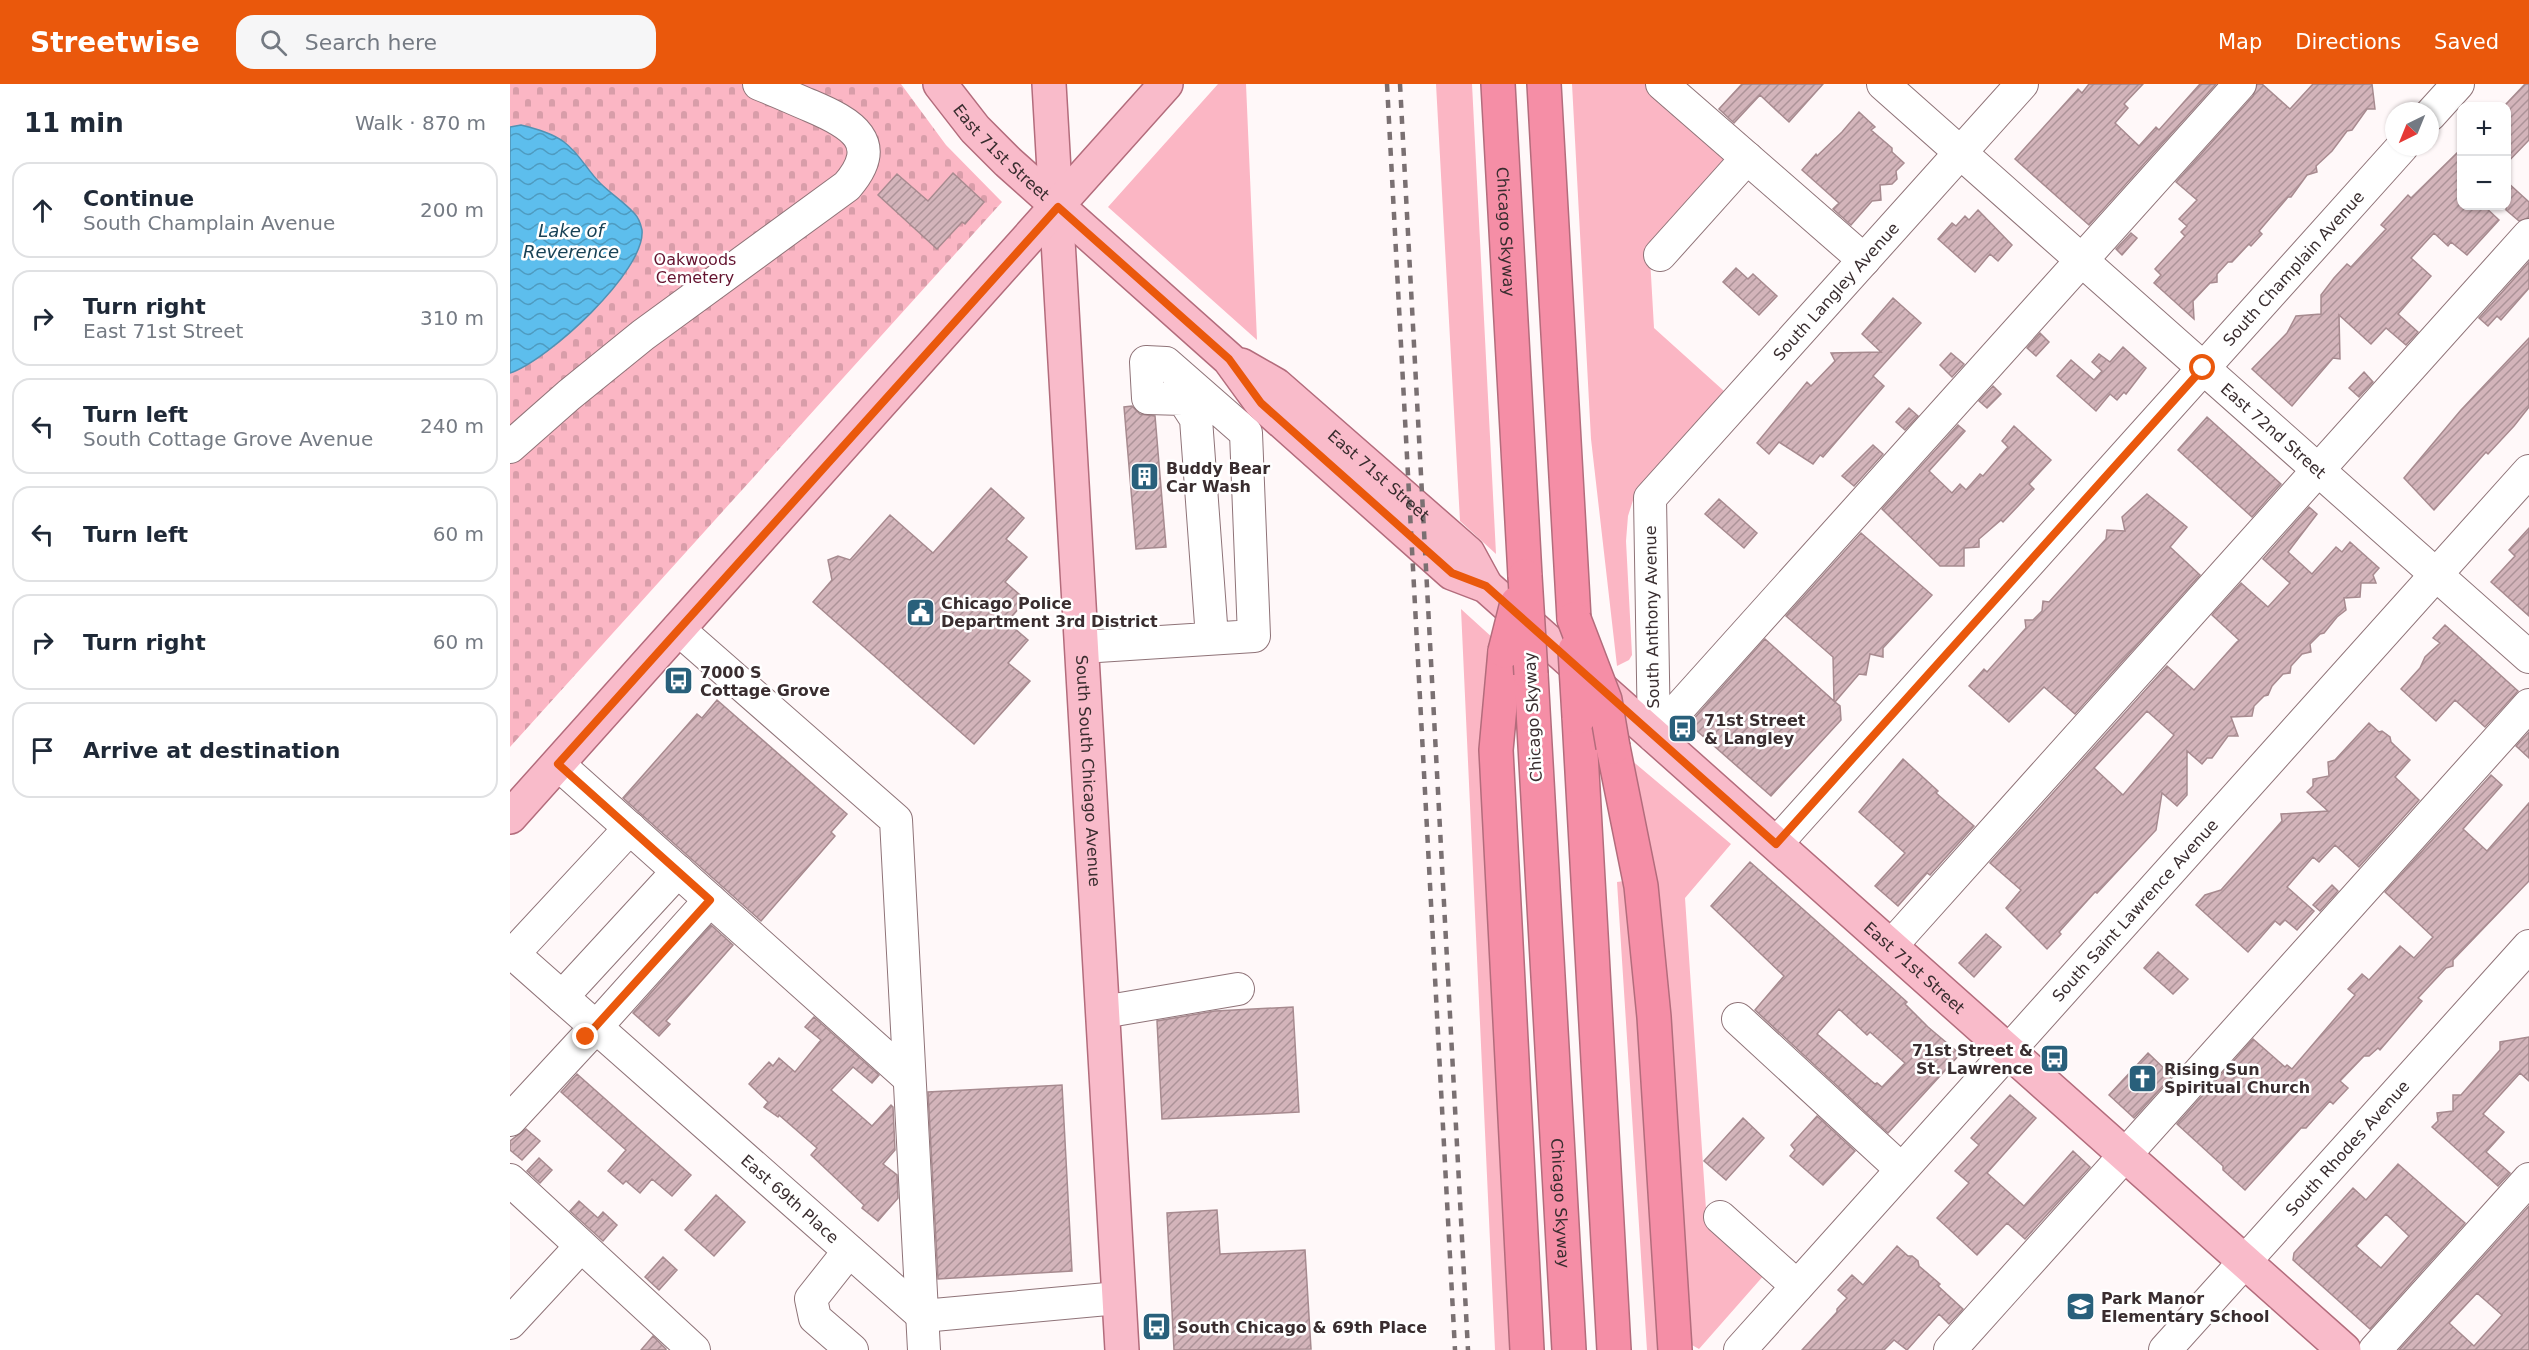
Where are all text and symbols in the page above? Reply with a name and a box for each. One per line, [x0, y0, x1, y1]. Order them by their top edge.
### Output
search box [236, 15, 656, 69]
text: Streetwise [30, 26, 200, 59]
icon: search [257, 26, 290, 59]
text: Search here [305, 30, 437, 55]
text: Map [2218, 30, 2262, 54]
text: Directions [2295, 30, 2401, 54]
text: Saved [2434, 30, 2499, 54]
street label: East 71st Street [950, 100, 1054, 204]
north arrow [2385, 102, 2439, 156]
map controls [2457, 102, 2511, 210]
button: + [2457, 102, 2511, 156]
text: 11 min [24, 108, 124, 138]
text: Walk · 870 m [355, 111, 486, 135]
button: − [2457, 156, 2511, 210]
street label: Chicago Skyway [1493, 166, 1519, 297]
text: Continue [83, 186, 194, 211]
street label: South Champlain Avenue [2219, 187, 2368, 350]
icon: ahead [26, 194, 59, 227]
text: 200 m [420, 198, 484, 222]
text: South Champlain Avenue [83, 211, 335, 235]
street label: South Langley Avenue [1769, 218, 1903, 364]
water label: Lake of Reverence [523, 220, 619, 262]
park label: Oakwoods Cemetery [654, 250, 736, 287]
text: Turn right [83, 294, 206, 319]
icon: right [26, 302, 59, 335]
text: 310 m [420, 306, 484, 330]
text: East 71st Street [83, 319, 243, 343]
route start [2189, 354, 2215, 380]
street label: East 72nd Street [2217, 379, 2330, 482]
text: Turn left [83, 402, 188, 427]
icon: left [26, 410, 59, 443]
text: 240 m [420, 414, 484, 438]
street label: East 71st Street [1324, 426, 1433, 524]
text: South Cottage Grove Avenue [83, 427, 373, 451]
place label: Buddy Bear Car Wash [1166, 459, 1270, 496]
building icon: Buddy Bear Car Wash [1129, 461, 1161, 493]
icon: left [26, 518, 59, 551]
text: Turn left [83, 522, 188, 547]
text: 60 m [433, 522, 484, 546]
street label: South Anthony Avenue [1641, 525, 1663, 709]
place label: Chicago Police Department 3rd District [941, 594, 1158, 631]
public building icon: Chicago Police Department 3rd District [904, 596, 936, 628]
icon: right [26, 626, 59, 659]
text: Turn right [83, 630, 206, 655]
text: 60 m [433, 630, 484, 654]
street label: Chicago Skyway [1520, 652, 1546, 782]
street label: South South Chicago Avenue [1072, 654, 1105, 887]
place label: 7000 S Cottage Grove [700, 663, 830, 700]
bus stop icon: 7000 S Cottage Grove [663, 665, 695, 697]
place label: 71st Street & Langley [1704, 711, 1806, 748]
bus stop icon: 71st Street & Langley [1667, 713, 1699, 745]
icon: arrive [26, 734, 59, 767]
text: Arrive at destination [83, 738, 340, 763]
street label: South Saint Lawrence Avenue [2048, 815, 2222, 1005]
street label: East 71st Street [1860, 918, 1969, 1017]
route end [572, 1023, 598, 1049]
place label: 71st Street & St. Lawrence [1912, 1041, 2033, 1078]
bus stop icon: 71st Street & St. Lawrence [2038, 1043, 2070, 1075]
place label: Rising Sun Spiritual Church [2164, 1060, 2310, 1097]
church icon: Rising Sun Spiritual Church [2127, 1062, 2159, 1094]
street label: South Rhodes Avenue [2281, 1076, 2413, 1219]
street label: Chicago Skyway [1548, 1138, 1574, 1269]
street label: East 69th Place [737, 1150, 843, 1247]
place label: Park Manor Elementary School [2101, 1289, 2269, 1326]
school or university icon: Park Manor Elementary School [2064, 1291, 2096, 1323]
bus stop icon: South Chicago & 69th Place [1140, 1311, 1172, 1343]
place label: South Chicago & 69th Place [1177, 1318, 1427, 1337]

